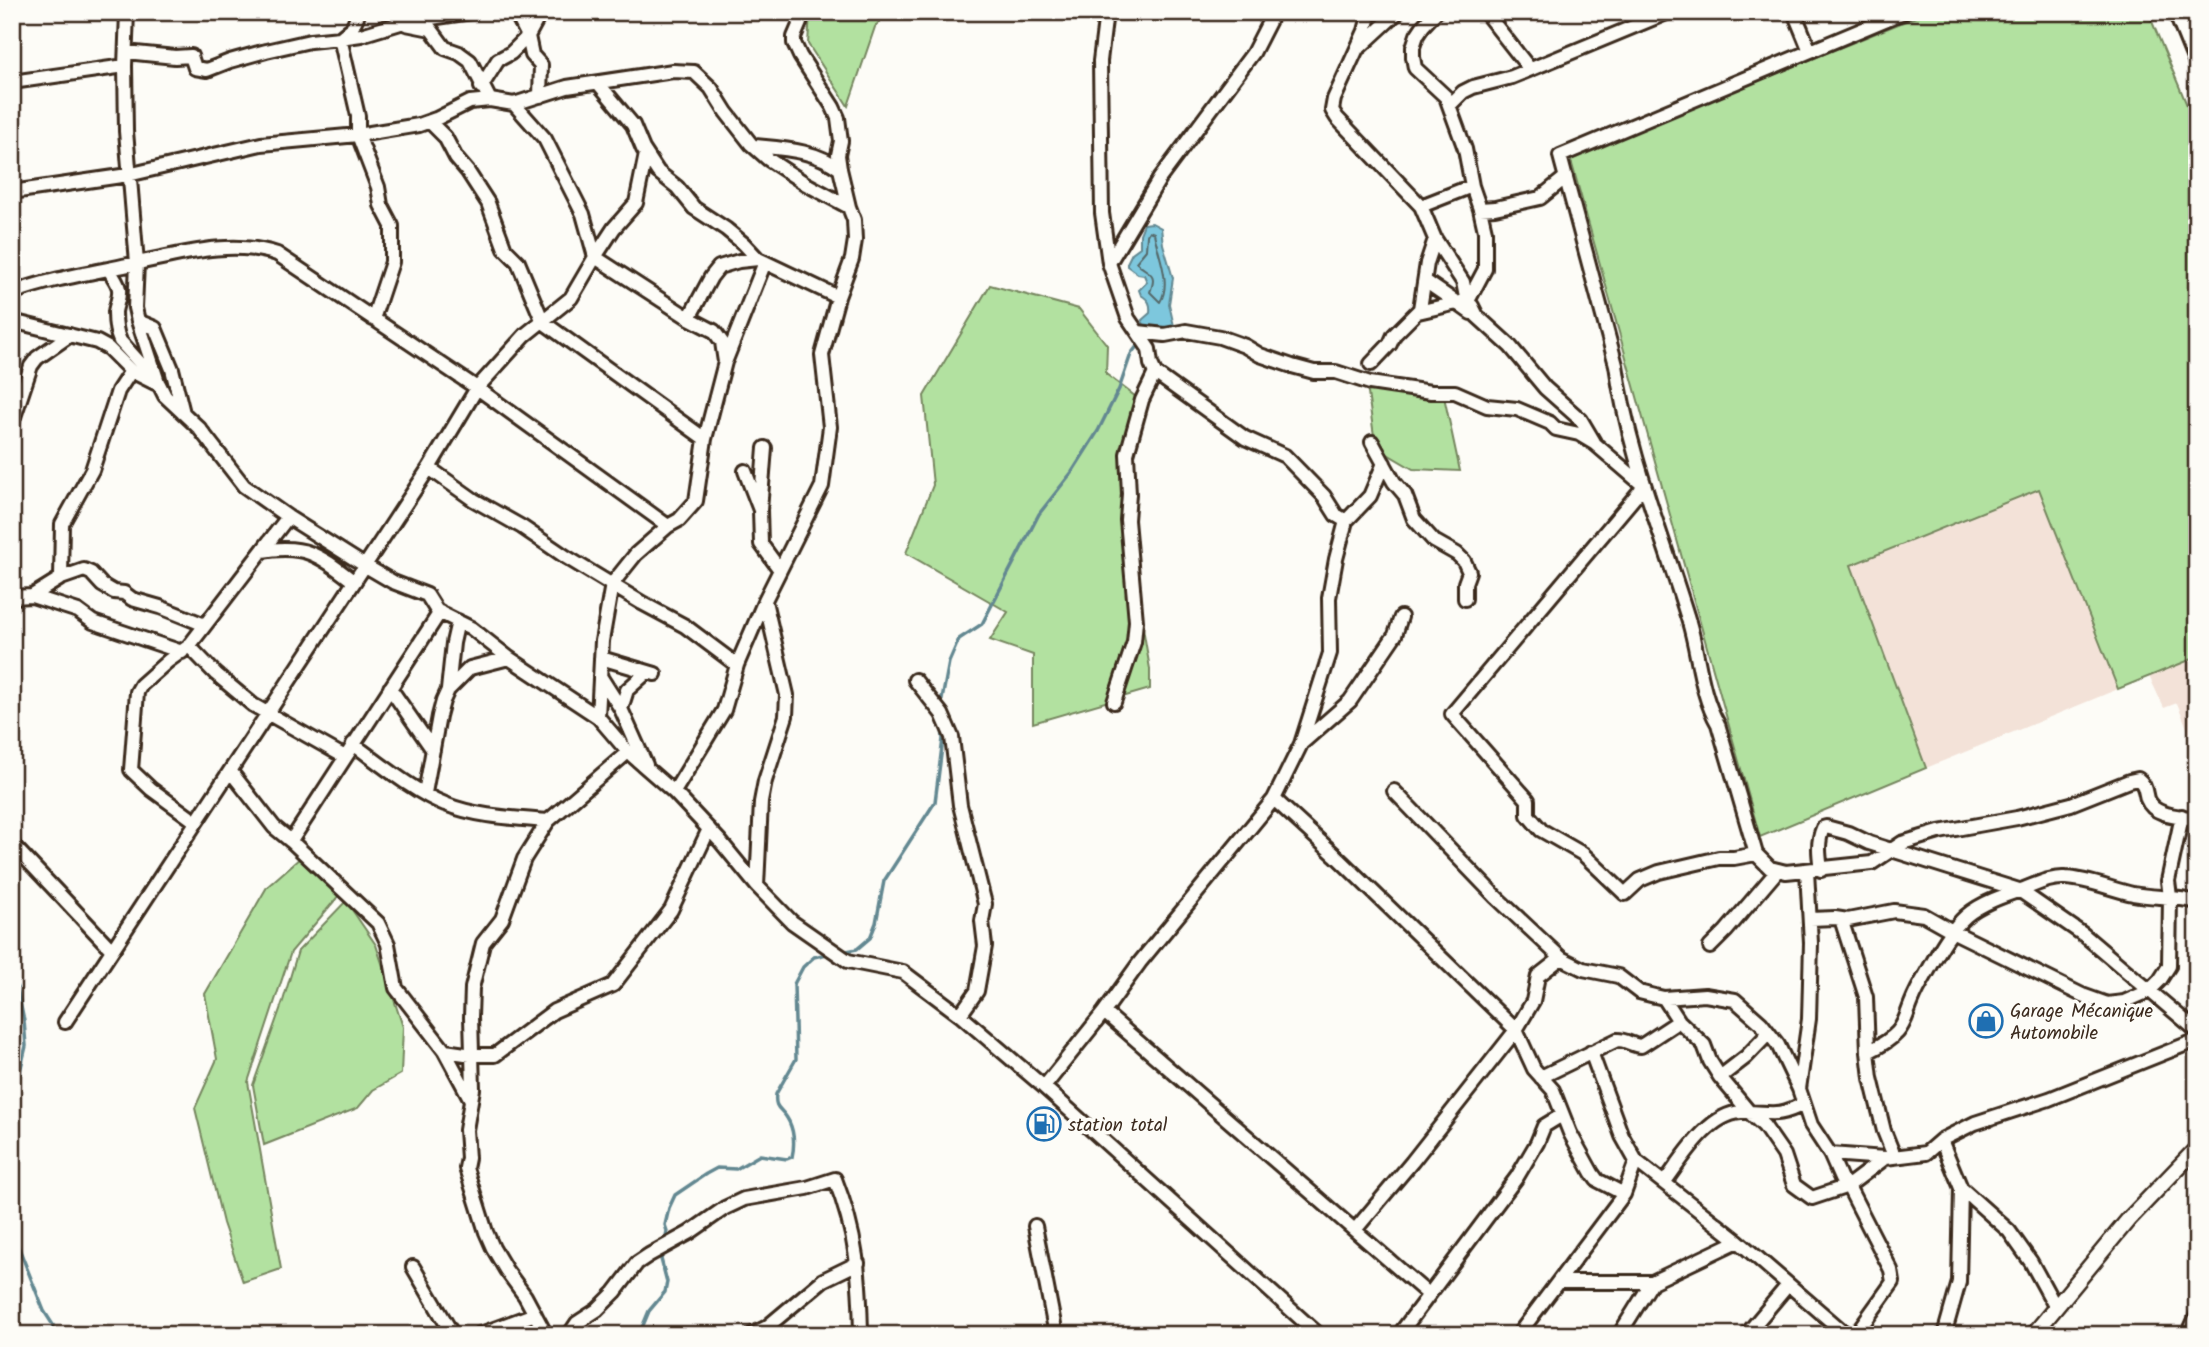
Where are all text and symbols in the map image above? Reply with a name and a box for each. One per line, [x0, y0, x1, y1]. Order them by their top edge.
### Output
place label: Garage Mécanique Automobile [2010, 997, 2153, 1049]
shop icon: Garage Mécanique Automobile [1967, 1002, 2005, 1040]
fuel station icon: station total [1025, 1105, 1063, 1143]
place label: station total [1068, 1111, 1168, 1141]

